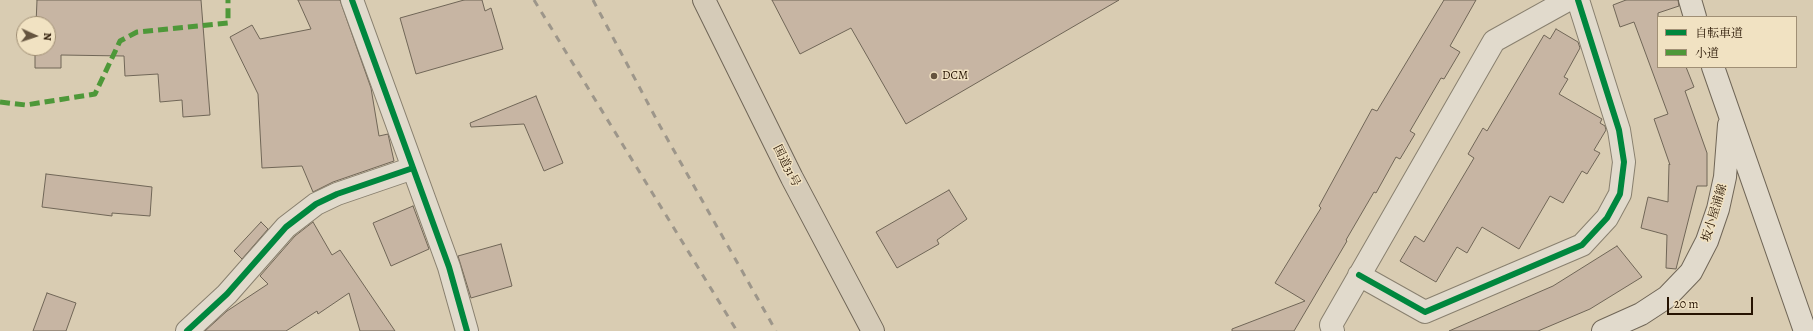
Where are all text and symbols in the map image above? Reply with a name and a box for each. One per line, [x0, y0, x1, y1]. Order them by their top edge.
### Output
north arrow [16, 16, 56, 56]
legend [1657, 16, 1797, 68]
text: 自転車道 [1695, 25, 1743, 41]
text: N [40, 32, 55, 41]
text: 小道 [1695, 45, 1719, 61]
place label: DCM [942, 69, 968, 83]
marker: DCM [929, 71, 939, 81]
street label: 国道31号 [769, 143, 803, 189]
street label: 坂小屋浦線 [1699, 182, 1731, 244]
scale bar [1669, 289, 1755, 315]
text: 20 m [1674, 296, 1698, 312]

